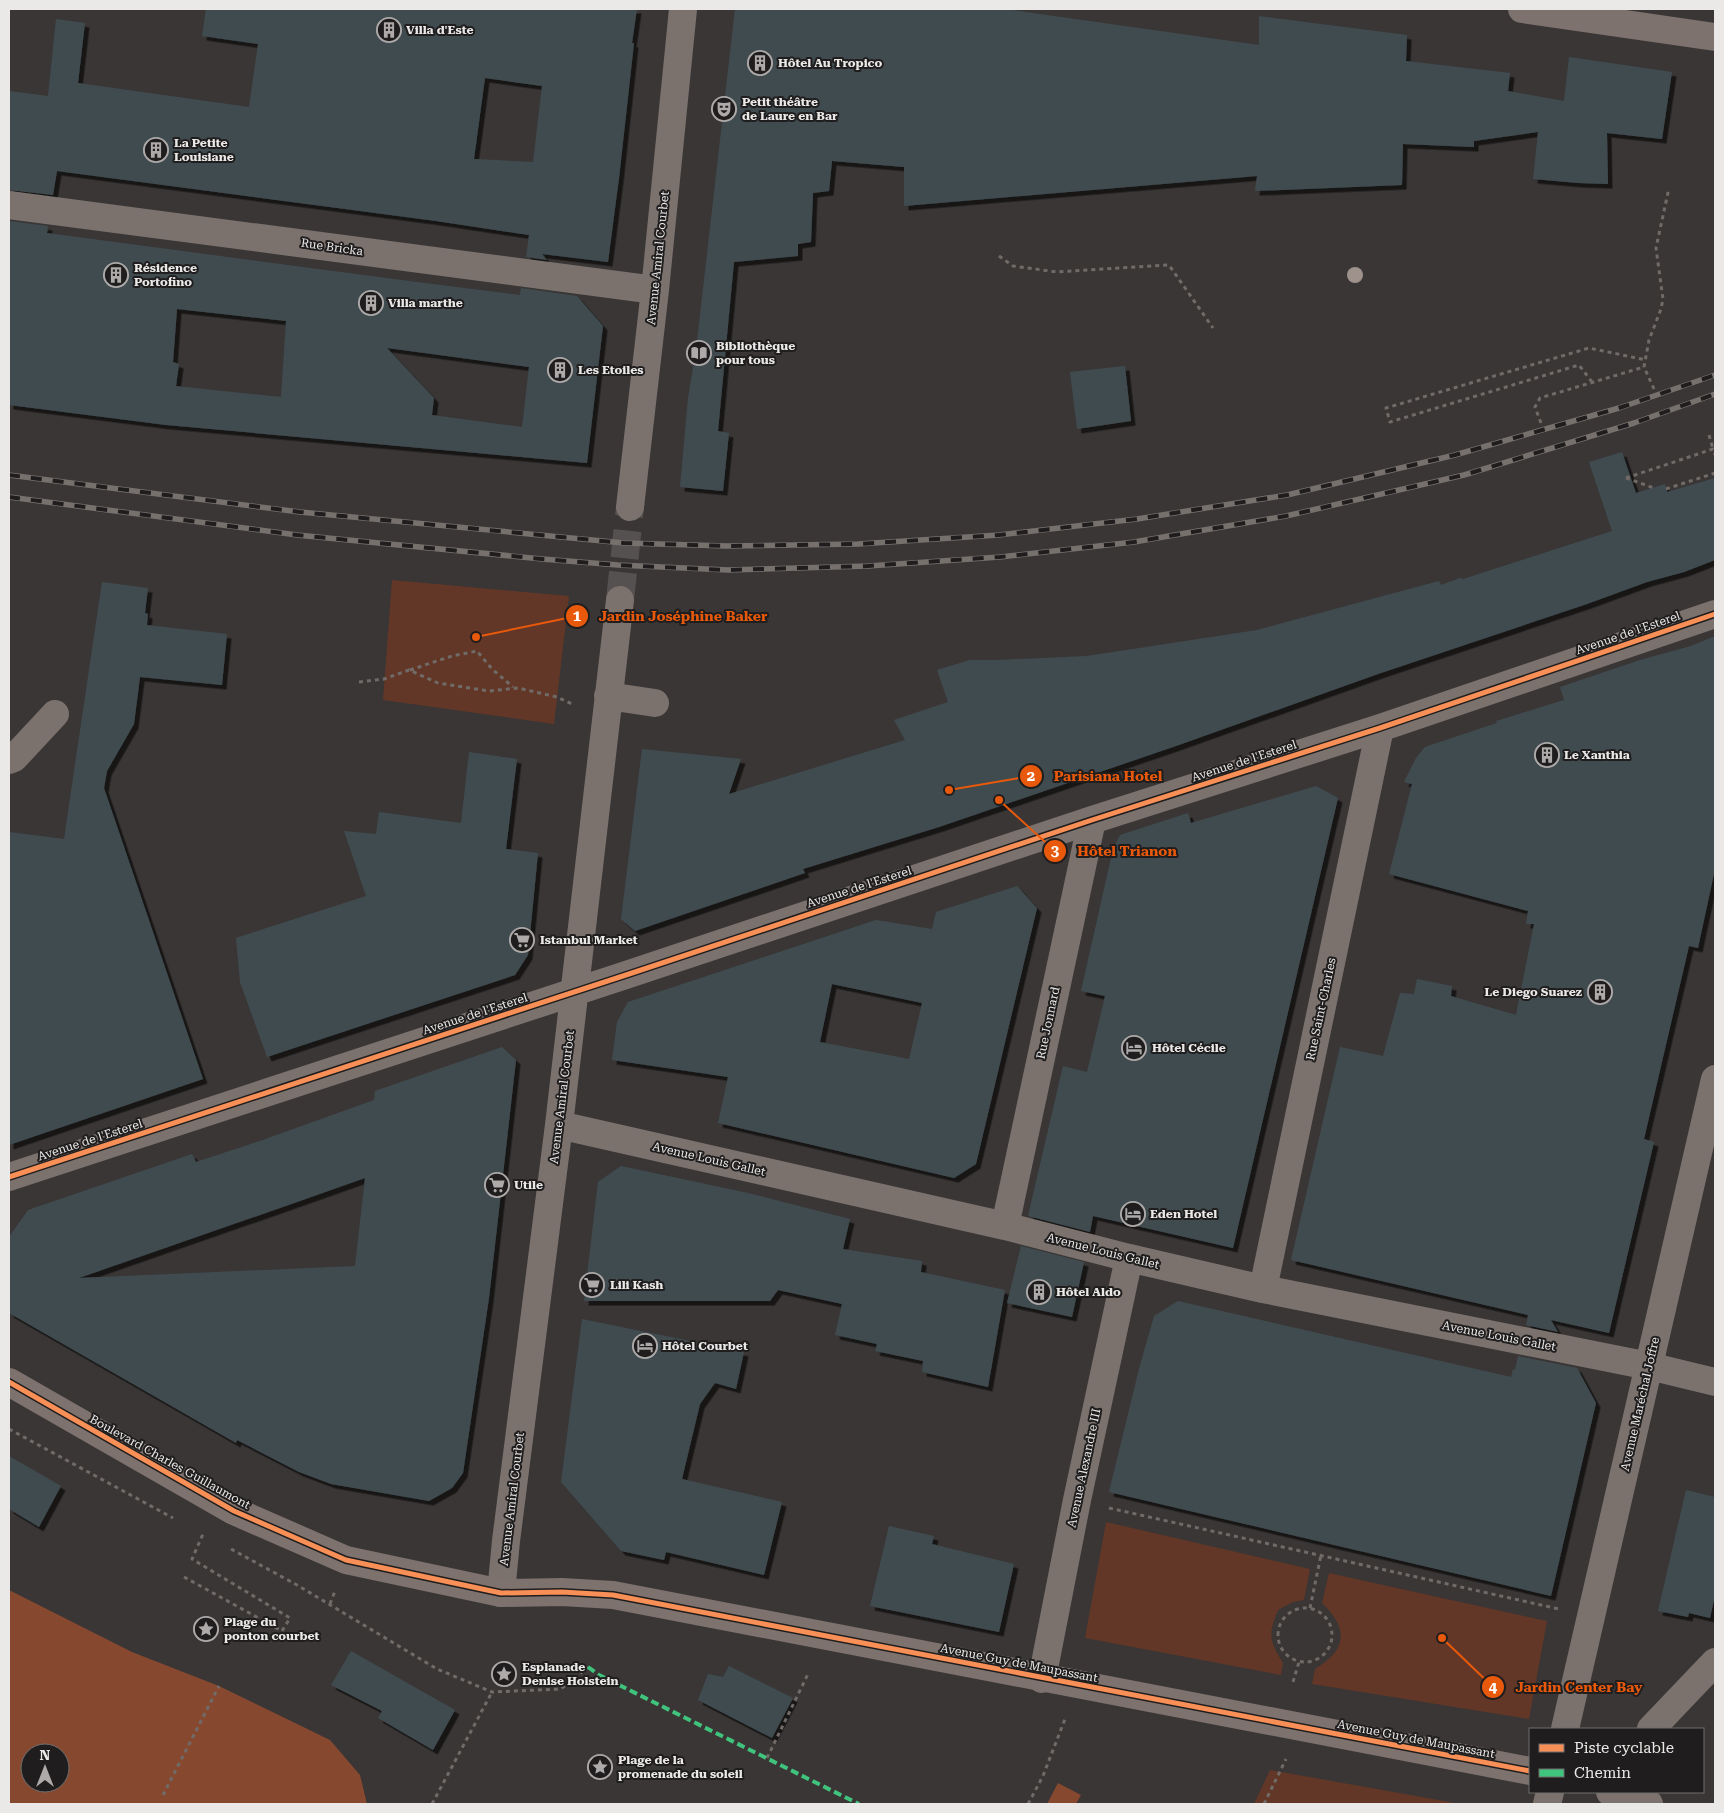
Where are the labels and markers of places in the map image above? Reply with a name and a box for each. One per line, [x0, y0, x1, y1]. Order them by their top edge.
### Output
building icon: Villa d'Este [376, 17, 402, 43]
place label: Villa d'Este [406, 23, 473, 37]
building icon: Hôtel Au Tropico [747, 50, 773, 76]
place label: Hôtel Au Tropico [778, 56, 882, 70]
place label: Petit théâtre de Laure en Bar [742, 95, 838, 123]
theatre icon: Petit théâtre de Laure en Bar [711, 96, 737, 122]
place label: La Petite Louisiane [174, 136, 234, 164]
building icon: La Petite Louisiane [143, 137, 169, 163]
place label: Résidence Portofino [134, 261, 197, 289]
building icon: Résidence Portofino [103, 262, 129, 288]
building icon: Villa marthe [358, 290, 384, 316]
place label: Villa marthe [388, 296, 463, 310]
place label: Bibliothèque pour tous [716, 339, 795, 367]
library icon: Bibliothèque pour tous [686, 340, 712, 366]
building icon: Les Etoiles [547, 357, 573, 383]
place label: Les Etoiles [578, 363, 644, 377]
callout: Jardin Joséphine Baker [564, 601, 778, 630]
building icon: Le Xanthia [1534, 742, 1560, 768]
place label: Le Xanthia [1564, 748, 1630, 762]
callout: Parisiana Hotel [1019, 761, 1172, 790]
callout: Hôtel Trianon [1042, 836, 1187, 865]
supermarket icon: Istanbul Market [509, 927, 535, 953]
place label: Istanbul Market [540, 933, 638, 947]
building icon: Le Diego Suarez [1587, 979, 1613, 1005]
place label: Le Diego Suarez [1484, 985, 1582, 999]
hotel icon: Hôtel Cécile [1121, 1035, 1147, 1061]
place label: Hôtel Cécile [1152, 1041, 1226, 1055]
supermarket icon: Utile [484, 1172, 510, 1198]
place label: Utile [514, 1178, 543, 1192]
hotel icon: Eden Hotel [1120, 1201, 1146, 1227]
place label: Eden Hotel [1150, 1207, 1217, 1221]
supermarket icon: Lili Kash [579, 1272, 605, 1298]
place label: Lili Kash [610, 1278, 663, 1292]
building icon: Hôtel Aldo [1026, 1279, 1052, 1305]
place label: Hôtel Aldo [1056, 1285, 1121, 1299]
hotel icon: Hôtel Courbet [632, 1333, 658, 1359]
place label: Hôtel Courbet [662, 1339, 748, 1353]
place label: Plage du ponton courbet [224, 1615, 319, 1643]
place icon: Plage du ponton courbet [193, 1616, 219, 1642]
place label: Esplanade Denise Holstein [522, 1660, 619, 1688]
place icon: Esplanade Denise Holstein [491, 1661, 517, 1687]
callout: Jardin Center Bay [1481, 1672, 1653, 1701]
place label: Plage de la promenade du soleil [618, 1753, 743, 1781]
place icon: Plage de la promenade du soleil [587, 1754, 613, 1780]

